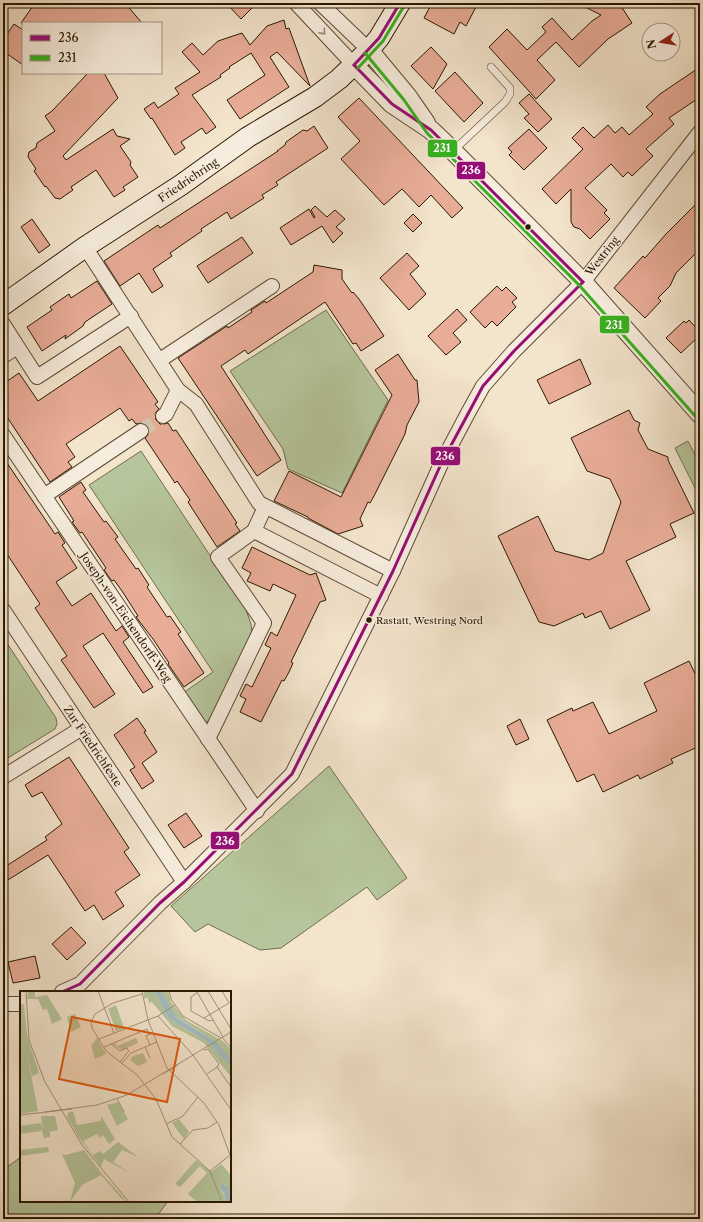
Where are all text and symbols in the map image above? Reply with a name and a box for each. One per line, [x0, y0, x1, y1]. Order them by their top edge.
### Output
legend [22, 22, 162, 74]
north arrow [641, 22, 681, 62]
one-way arrow [318, 27, 325, 34]
text: 236 [58, 30, 79, 45]
text: N [643, 38, 659, 50]
text: 231 [58, 50, 77, 65]
line badge: 231 [427, 139, 458, 158]
text: 231 [433, 141, 451, 155]
street label: Friedrichring [155, 155, 221, 205]
line badge: 236 [456, 161, 486, 180]
text: 236 [461, 163, 481, 177]
unlabelled marker [523, 222, 533, 232]
street label: Westring [582, 233, 622, 279]
line badge: 231 [599, 315, 630, 334]
text: 231 [605, 318, 623, 332]
line badge: 236 [430, 446, 461, 466]
text: 236 [435, 449, 455, 463]
street label: Joseph-von-Eichendorff-Weg [76, 548, 175, 685]
place label: Rastatt, Westring Nord [376, 614, 483, 627]
marker: Rastatt, Westring Nord [364, 615, 374, 625]
street label: Zur Friedrichfeste [61, 703, 125, 789]
line badge: 236 [210, 831, 240, 850]
text: 236 [215, 834, 235, 848]
inset map [20, 991, 231, 1202]

